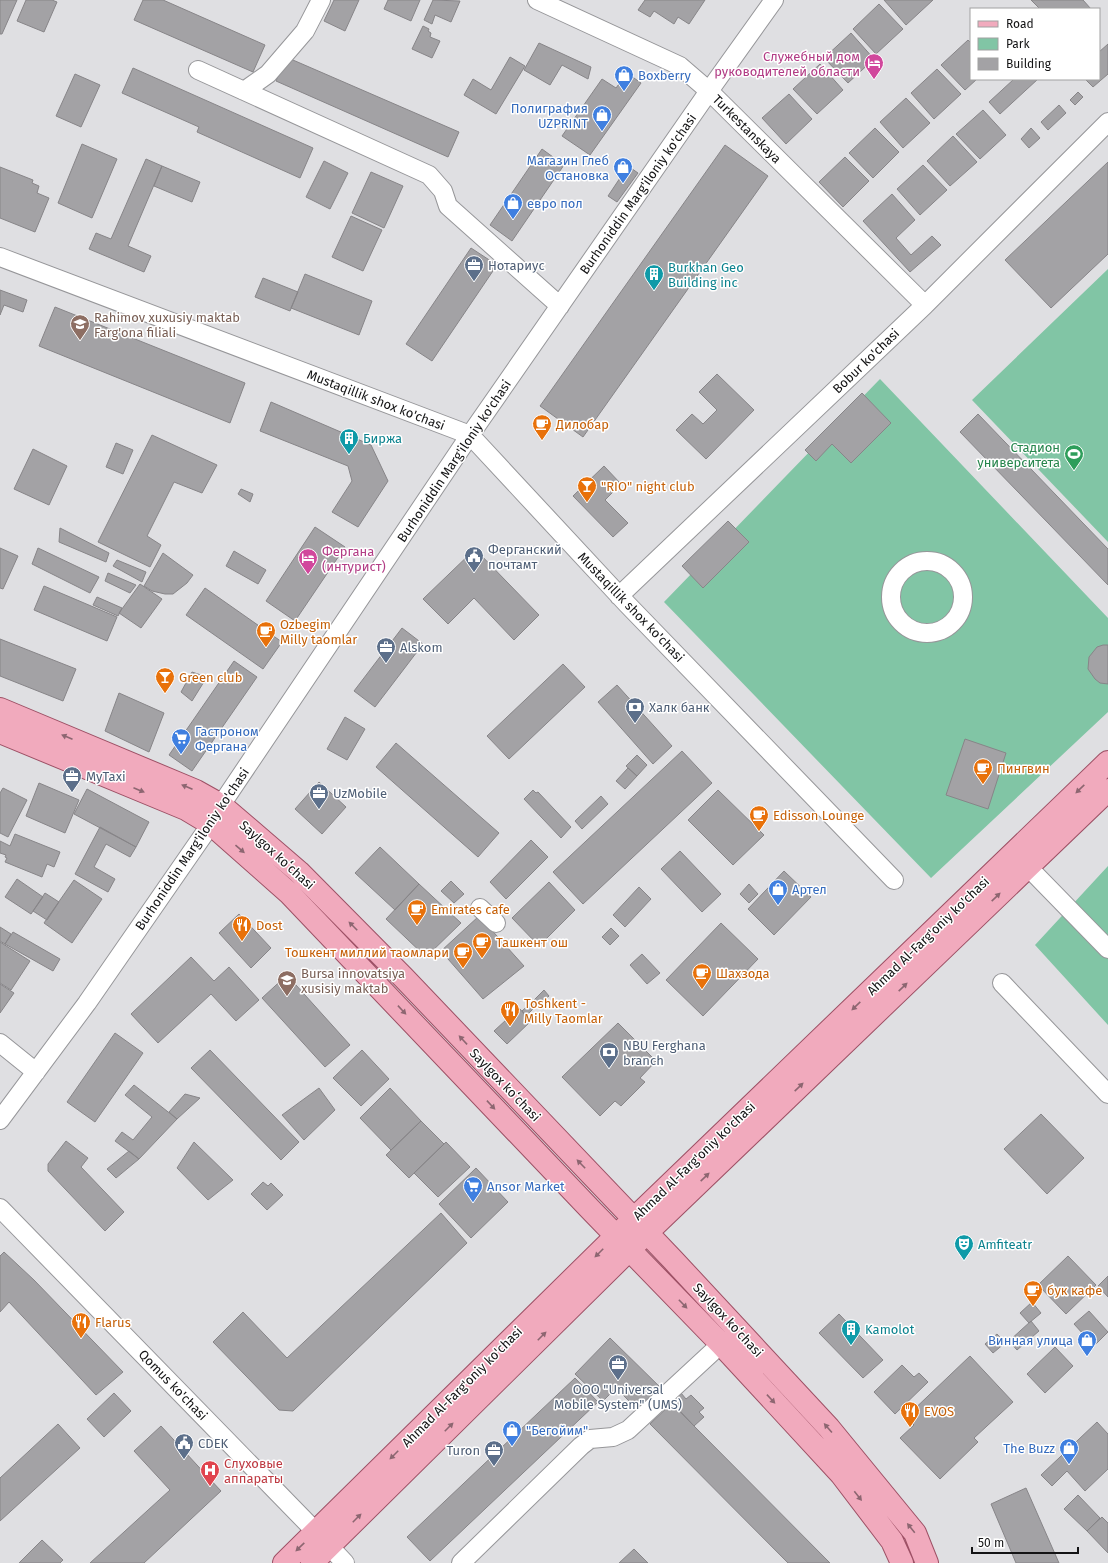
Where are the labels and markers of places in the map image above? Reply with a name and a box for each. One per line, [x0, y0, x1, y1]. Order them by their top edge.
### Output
place label: Служебный дом руководителей области [714, 49, 860, 79]
hotel icon: Служебный дом руководителей области [863, 52, 885, 80]
shop icon: Boxberry [613, 64, 635, 92]
place label: Boxberry [638, 68, 692, 83]
place label: Полиграфия UZPRINT [511, 101, 588, 131]
shop icon: Полиграфия UZPRINT [591, 104, 613, 132]
place label: Магазин Глеб Остановка [527, 153, 609, 183]
shop icon: Магазин Глеб Остановка [612, 156, 634, 184]
shop icon: евро пол [502, 192, 524, 220]
place label: евро пол [527, 196, 583, 211]
office icon: Нотариус [463, 254, 485, 282]
place label: Нотариус [488, 258, 545, 273]
place label: Burkhan Geo Building inc [668, 260, 744, 290]
building icon: Burkhan Geo Building inc [643, 263, 665, 291]
place label: Rahimov xuxusiy maktab Farg'ona filiali [94, 310, 240, 340]
school or university icon: Rahimov xuxusiy maktab Farg'ona filiali [69, 313, 91, 341]
cafe icon: Дилобар [531, 413, 553, 441]
place label: Дилобар [555, 417, 609, 432]
building icon: Биржа [338, 427, 360, 455]
place label: Биржа [363, 431, 402, 446]
place label: Стадион университета [977, 440, 1060, 470]
sports icon: Стадион университета [1063, 443, 1085, 471]
bar icon: "RIO" night club [576, 475, 598, 503]
place label: "RIO" night club [601, 479, 695, 494]
place label: Ферганский почтамт [488, 542, 562, 572]
place label: Фергана (интурист) [322, 544, 386, 574]
public building icon: Ферганский почтамт [463, 545, 485, 573]
hotel icon: Фергана (интурист) [297, 547, 319, 575]
place label: Ozbegim Milly taomlar [280, 617, 357, 647]
cafe icon: Ozbegim Milly taomlar [255, 620, 277, 648]
office icon: Alskom [375, 636, 397, 664]
place label: Alskom [400, 640, 443, 655]
bar icon: Green club [154, 666, 176, 694]
place label: Green club [179, 670, 242, 685]
bank icon: Халк банк [624, 696, 646, 724]
place label: Халк банк [649, 700, 710, 715]
place label: Гастроном Фергана [195, 724, 259, 754]
supermarket icon: Гастроном Фергана [170, 727, 192, 755]
cafe icon: Пингвин [972, 757, 994, 785]
place label: Пингвин [997, 761, 1050, 776]
office icon: MyTaxi [61, 765, 83, 793]
place label: MyTaxi [86, 769, 126, 784]
office icon: UzMobile [308, 782, 330, 810]
place label: UzMobile [333, 786, 387, 801]
cafe icon: Edisson Lounge [748, 804, 770, 832]
place label: Edisson Lounge [773, 808, 864, 823]
shop icon: Артел [767, 878, 789, 906]
place label: Артел [792, 882, 827, 897]
cafe icon: Emirates cafe [406, 898, 428, 926]
place label: Emirates cafe [431, 902, 510, 917]
restaurant icon: Dost [231, 914, 253, 942]
place label: Dost [256, 918, 283, 933]
cafe icon: Ташкент ош [471, 931, 493, 959]
place label: Ташкент ош [496, 935, 568, 950]
cafe icon: Тошкент миллий таомлари [452, 941, 474, 969]
place label: Тошкент миллий таомлари [285, 945, 449, 960]
cafe icon: Шахзода [691, 962, 713, 990]
place label: Bursa innovatsiya xusisiy maktab [301, 966, 405, 996]
place label: Шахзода [716, 966, 770, 981]
school or university icon: Bursa innovatsiya xusisiy maktab [276, 969, 298, 997]
place label: Toshkent - Milly Taomlar [524, 996, 603, 1026]
restaurant icon: Toshkent - Milly Taomlar [499, 999, 521, 1027]
place label: NBU Ferghana branch [623, 1038, 706, 1068]
bank icon: NBU Ferghana branch [598, 1041, 620, 1069]
supermarket icon: Ansor Market [462, 1175, 484, 1203]
place label: Ansor Market [487, 1179, 565, 1194]
theatre icon: Amfiteatr [953, 1233, 975, 1261]
place label: Amfiteatr [978, 1237, 1032, 1252]
cafe icon: бук кафе [1022, 1279, 1044, 1307]
place label: бук кафе [1047, 1283, 1102, 1298]
restaurant icon: Flarus [70, 1311, 92, 1339]
place label: Flarus [95, 1315, 131, 1330]
building icon: Kamolot [840, 1318, 862, 1346]
place label: Kamolot [865, 1322, 915, 1337]
shop icon: Винная улица [1076, 1329, 1098, 1357]
place label: Винная улица [988, 1333, 1073, 1348]
office icon: ООО "Universal Mobile System" (UMS) [607, 1353, 629, 1381]
place label: ООО "Universal Mobile System" (UMS) [554, 1382, 682, 1412]
restaurant icon: EVOS [899, 1400, 921, 1428]
place label: EVOS [924, 1404, 954, 1419]
shop icon: "Бегойим" [501, 1419, 523, 1447]
place label: "Бегойим" [526, 1423, 588, 1438]
public building icon: CDEK [173, 1432, 195, 1460]
place label: CDEK [198, 1436, 229, 1451]
shop icon: The Buzz [1058, 1437, 1080, 1465]
office icon: Turon [483, 1439, 505, 1467]
place label: The Buzz [1003, 1441, 1055, 1456]
place label: Turon [446, 1443, 480, 1458]
place label: Слуховые аппараты [224, 1456, 283, 1486]
hospital icon: Слуховые аппараты [199, 1459, 221, 1487]

